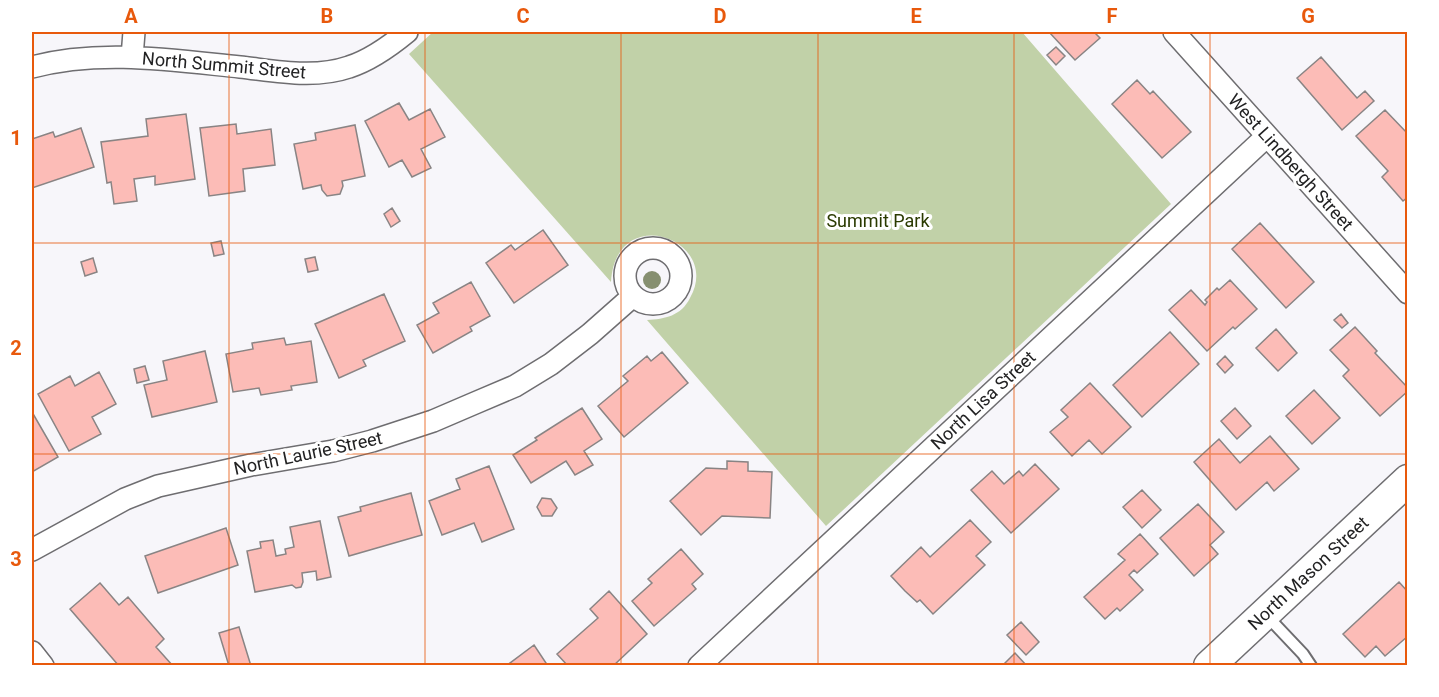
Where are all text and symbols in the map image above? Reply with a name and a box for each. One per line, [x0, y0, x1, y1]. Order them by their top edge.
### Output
text: A [124, 4, 138, 28]
text: B [321, 4, 333, 28]
text: C [516, 4, 530, 28]
text: D [714, 4, 727, 28]
text: E [910, 4, 922, 28]
text: F [1107, 4, 1118, 28]
text: G [1301, 4, 1315, 28]
street label: North Summit Street [141, 47, 307, 83]
street label: West Lindbergh Street [1224, 89, 1358, 235]
text: 1 [10, 126, 22, 150]
park label: Summit Park [826, 210, 930, 231]
text: 2 [10, 336, 22, 360]
street label: North Lisa Street [926, 346, 1040, 454]
street label: North Laurie Street [232, 427, 384, 479]
street label: North Mason Street [1243, 512, 1373, 634]
text: 3 [10, 547, 22, 571]

